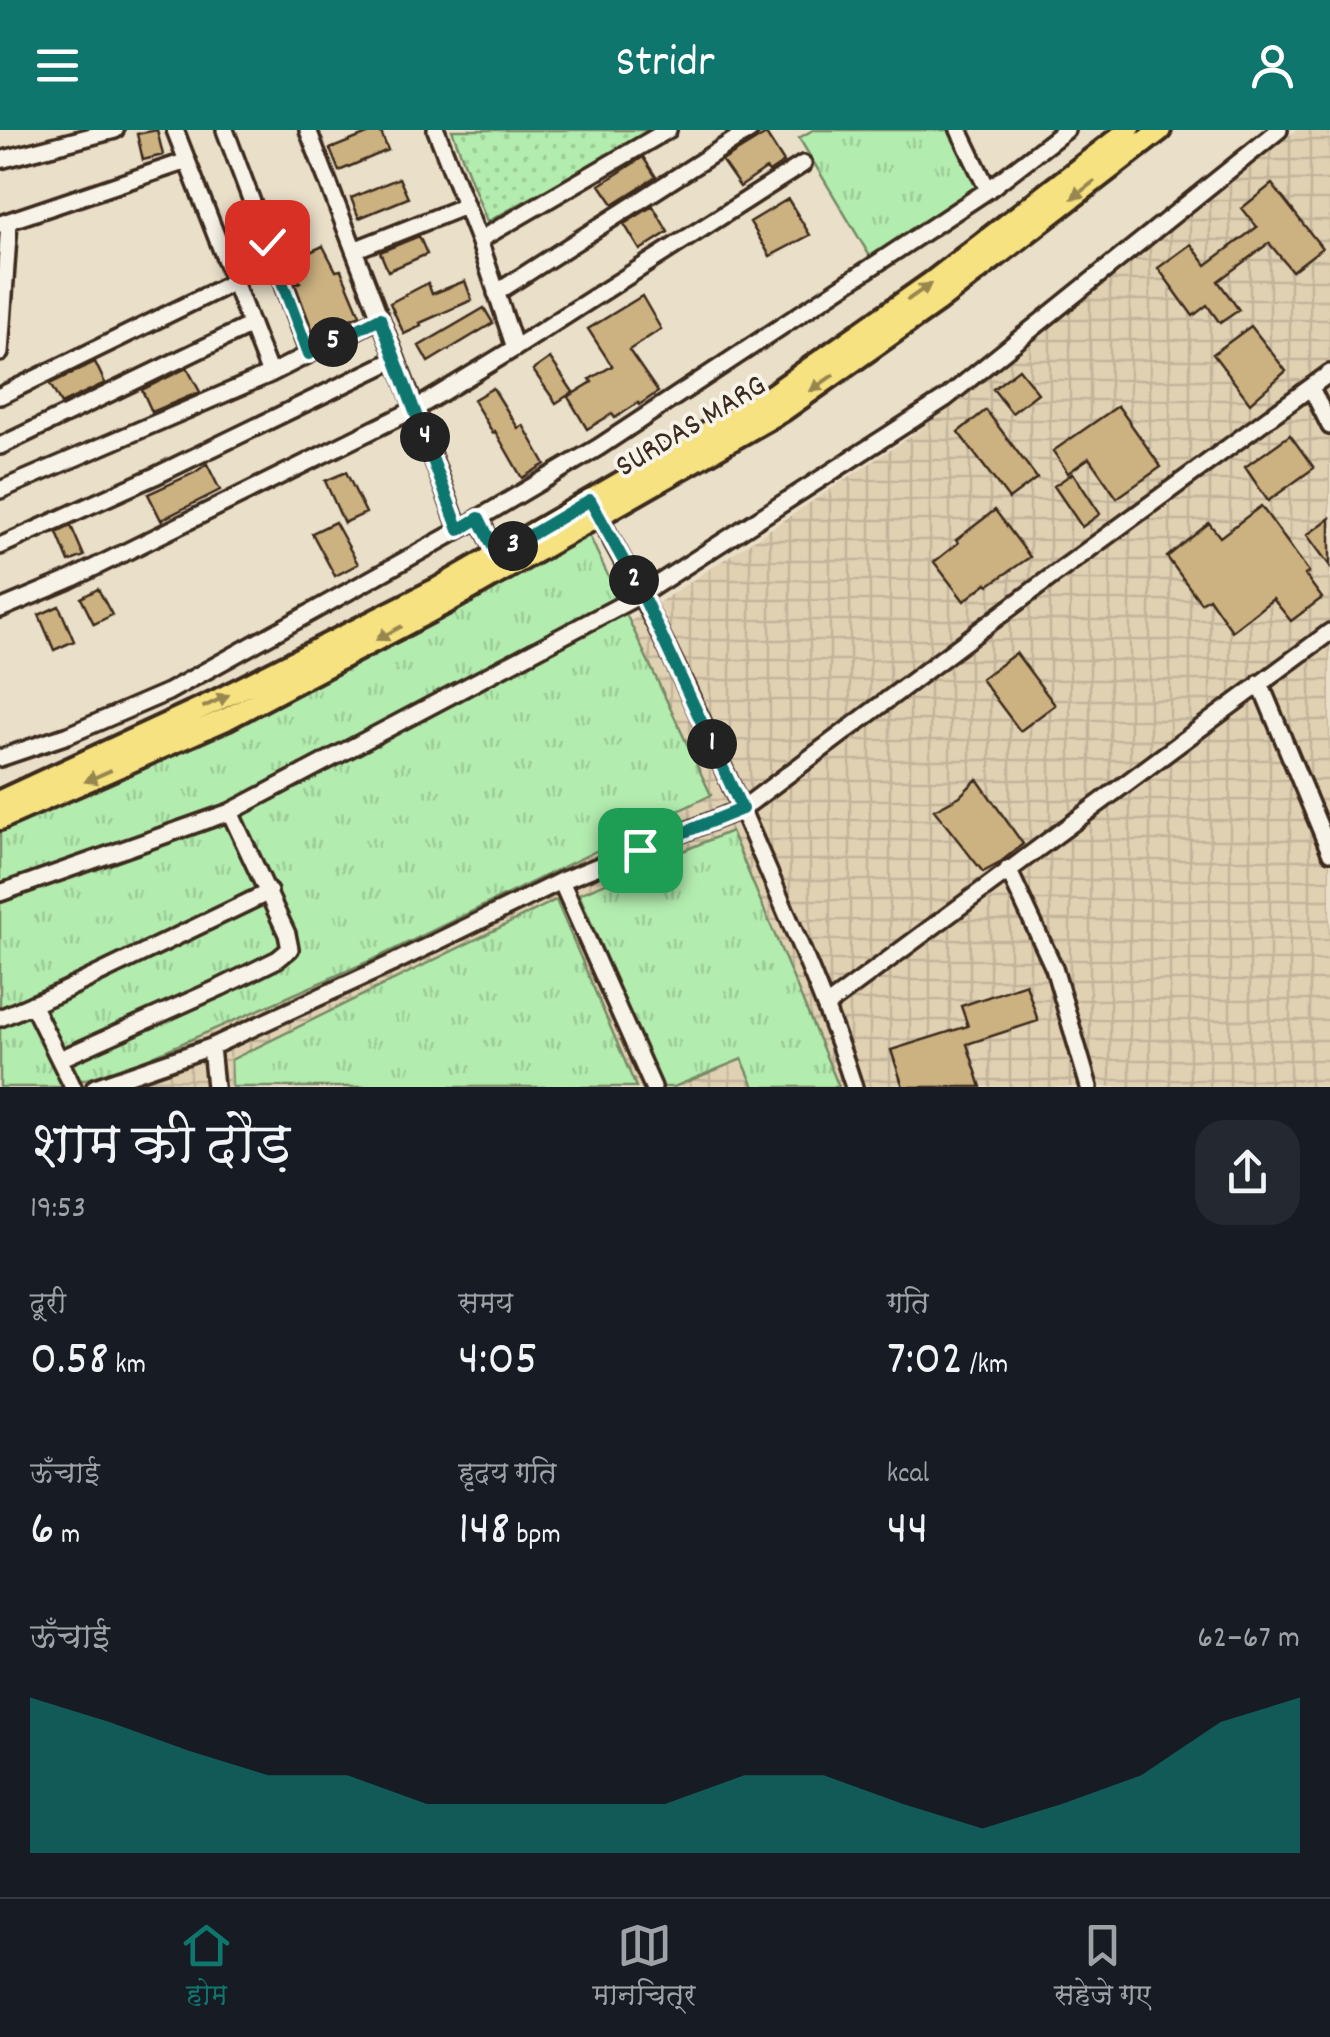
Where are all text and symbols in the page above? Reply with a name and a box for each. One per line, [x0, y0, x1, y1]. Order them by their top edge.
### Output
text: Stridr [615, 33, 715, 97]
icon: menu [30, 38, 85, 93]
icon: person [1245, 38, 1300, 93]
one-way arrow [1070, 179, 1096, 199]
pin [225, 200, 310, 285]
icon: check [240, 215, 295, 270]
one-way arrow [906, 282, 932, 302]
pin: 5 [308, 317, 358, 367]
text: 5 [327, 322, 339, 362]
street label: SURDAS MARG [608, 365, 776, 491]
one-way arrow [809, 373, 835, 392]
pin: 4 [400, 412, 450, 462]
text: 4 [419, 417, 431, 457]
pin: 3 [488, 521, 538, 571]
text: 3 [507, 526, 519, 566]
pin: 2 [609, 555, 659, 605]
text: 2 [628, 560, 640, 600]
one-way arrow [375, 624, 404, 641]
one-way arrow [201, 693, 230, 710]
pin: 1 [687, 719, 737, 769]
text: 1 [709, 724, 715, 764]
one-way arrow [83, 768, 112, 785]
pin [598, 808, 683, 893]
icon: arrive [613, 823, 668, 878]
text: शाम की दौड़ [30, 1110, 291, 1189]
button: share [1195, 1120, 1300, 1225]
text: 19:53 [30, 1187, 86, 1233]
text: दूरी [30, 1286, 66, 1326]
text: समय [458, 1286, 513, 1326]
text: गति [887, 1286, 929, 1326]
text: 0.58 [30, 1326, 109, 1398]
text: 4:05 [458, 1326, 538, 1398]
text: 7:02 [887, 1326, 963, 1398]
text: km [109, 1347, 146, 1387]
text: /km [963, 1347, 1008, 1387]
text: ऊँचाई [30, 1456, 100, 1496]
text: हृदय गति [458, 1456, 557, 1496]
text: kcal [887, 1456, 929, 1496]
text: 6 [30, 1496, 55, 1568]
text: 148 [458, 1496, 510, 1568]
text: 44 [887, 1496, 928, 1568]
text: m [55, 1517, 80, 1557]
text: bpm [510, 1517, 561, 1557]
text: ऊँचाई [30, 1617, 110, 1663]
text: 62–67 m [1197, 1617, 1300, 1663]
tab: होम [179, 1918, 234, 2018]
tab: मानचित्र [593, 1918, 696, 2018]
tab: सहेजे गए [1054, 1918, 1151, 2018]

